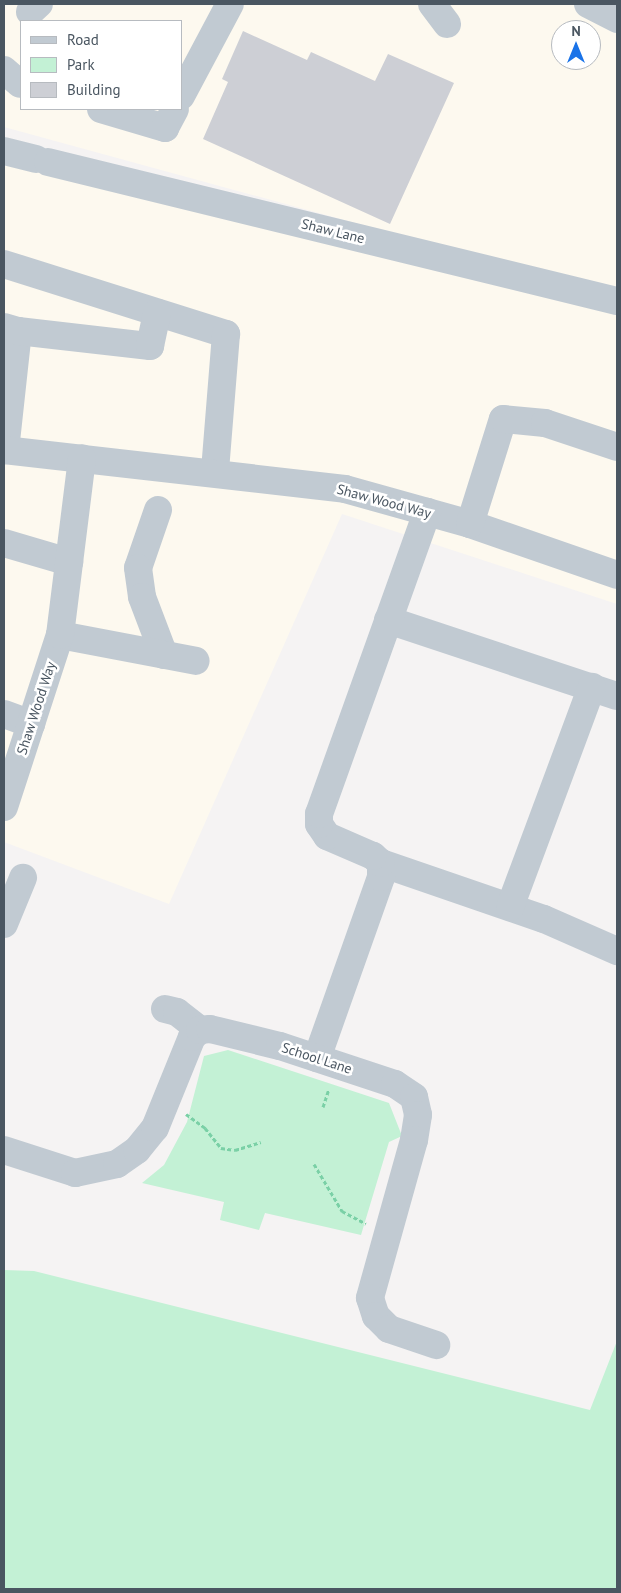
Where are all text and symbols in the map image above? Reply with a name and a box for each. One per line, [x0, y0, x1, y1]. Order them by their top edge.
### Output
legend [20, 20, 182, 110]
north arrow [551, 20, 601, 70]
text: N [571, 22, 581, 40]
text: Road [67, 30, 99, 49]
text: Park [67, 55, 95, 74]
text: Building [67, 80, 121, 99]
street label: Shaw Lane [300, 215, 366, 247]
street label: Shaw Wood Way [335, 480, 433, 522]
street label: Shaw Wood Way [13, 659, 59, 757]
street label: School Lane [280, 1039, 354, 1077]

